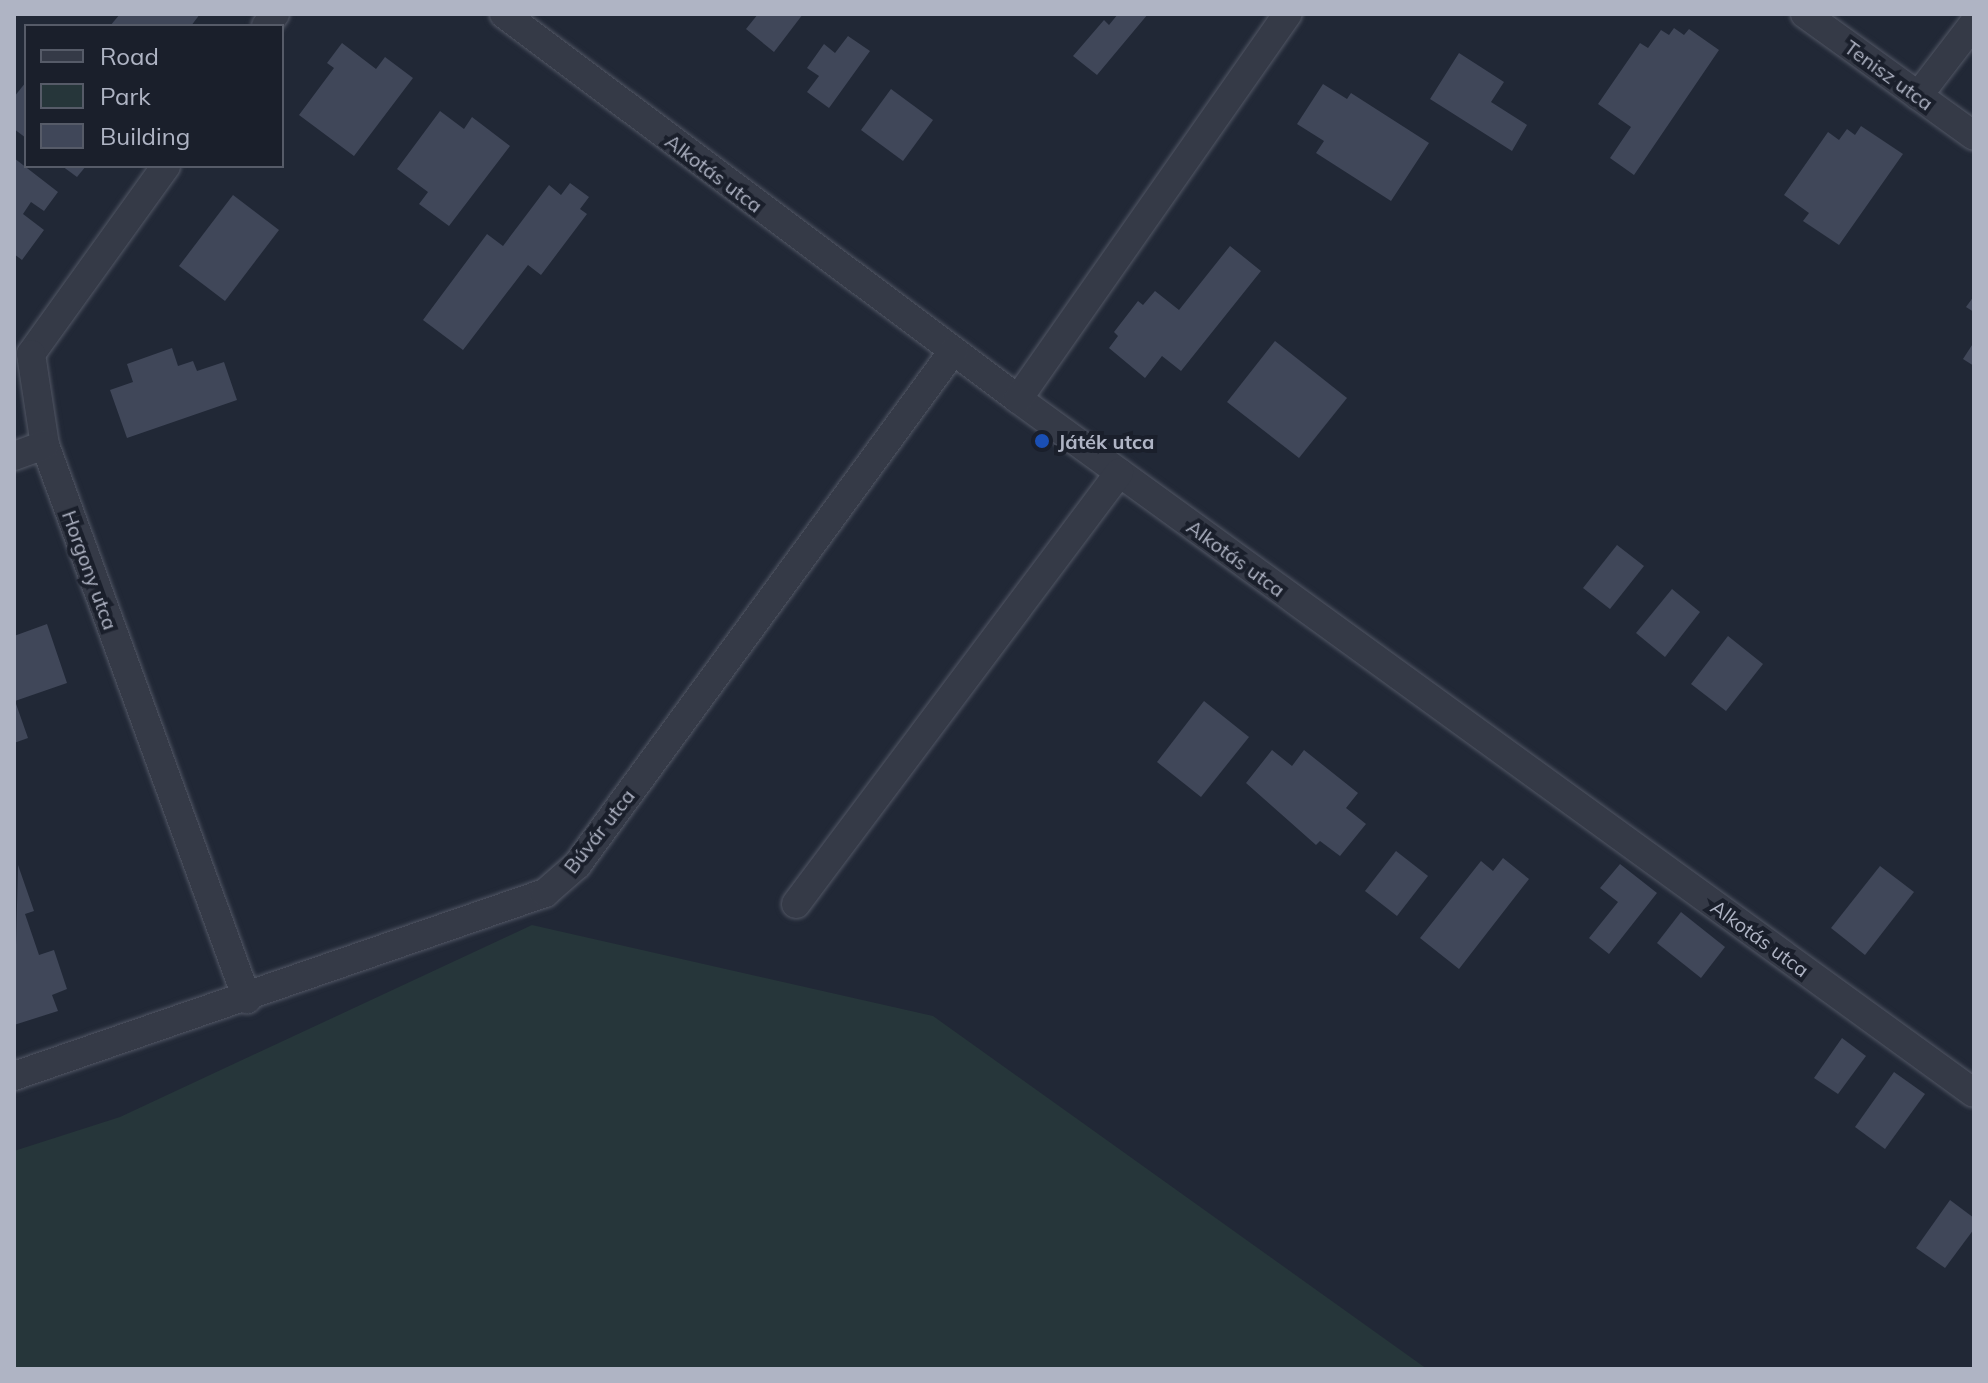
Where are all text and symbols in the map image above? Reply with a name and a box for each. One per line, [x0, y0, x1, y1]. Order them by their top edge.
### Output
legend [24, 24, 284, 168]
street label: Tenisz utca [1840, 35, 1938, 115]
text: Road [100, 41, 159, 71]
text: Park [100, 81, 151, 111]
text: Building [100, 121, 190, 151]
street label: Alkotás utca [661, 129, 767, 217]
place label: Játék utca [1058, 429, 1154, 453]
marker: Játék utca [1033, 432, 1051, 450]
street label: Horgony utca [57, 507, 123, 633]
street label: Alkotás utca [1182, 514, 1290, 602]
street label: Búvár utca [559, 784, 639, 878]
street label: Alkotás utca [1706, 894, 1814, 982]

